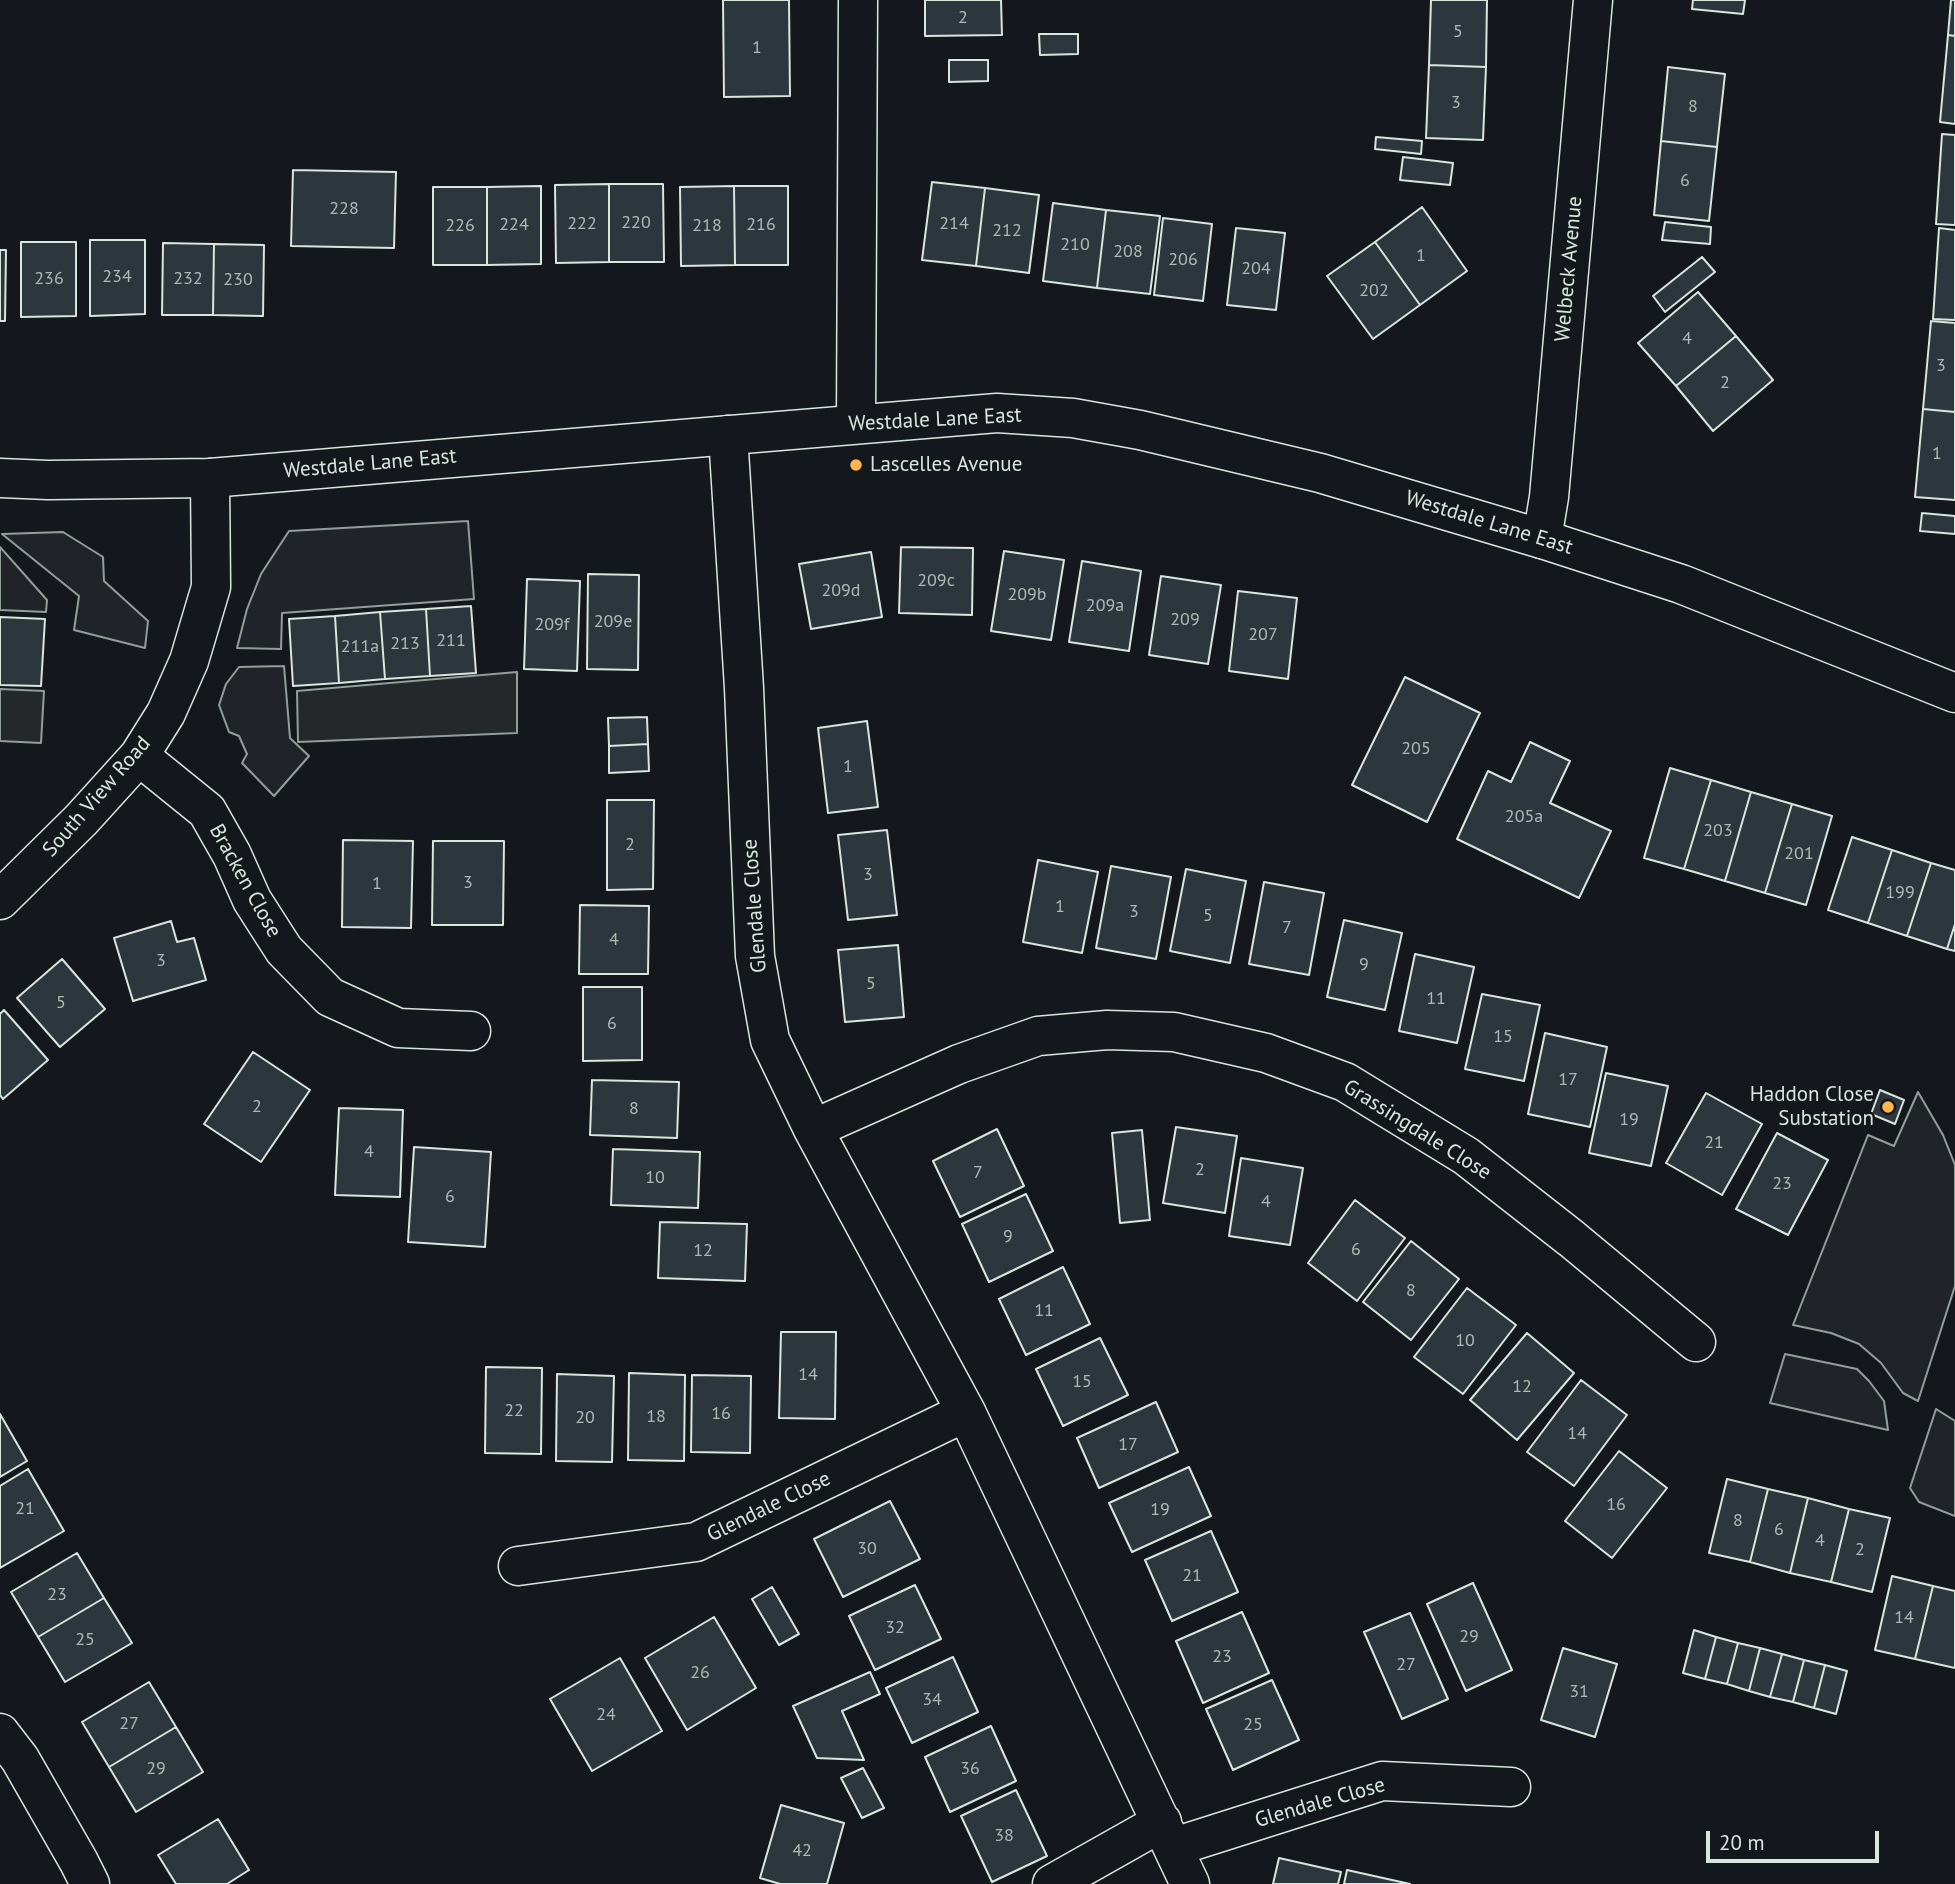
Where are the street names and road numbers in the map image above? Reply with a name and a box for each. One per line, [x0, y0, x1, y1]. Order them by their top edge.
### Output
street label: Welbeck Avenue [1550, 195, 1588, 343]
street label: Westdale Lane East [848, 403, 1022, 437]
street label: Westdale Lane East [282, 444, 458, 484]
street label: Westdale Lane East [1402, 486, 1576, 560]
street label: South View Road [38, 732, 156, 862]
street label: Bracken Close [203, 820, 287, 942]
street label: Glendale Close [738, 838, 772, 974]
street label: Grassingdale Close [1338, 1074, 1496, 1186]
street label: Glendale Close [703, 1466, 835, 1548]
street label: Glendale Close [1252, 1772, 1388, 1834]

